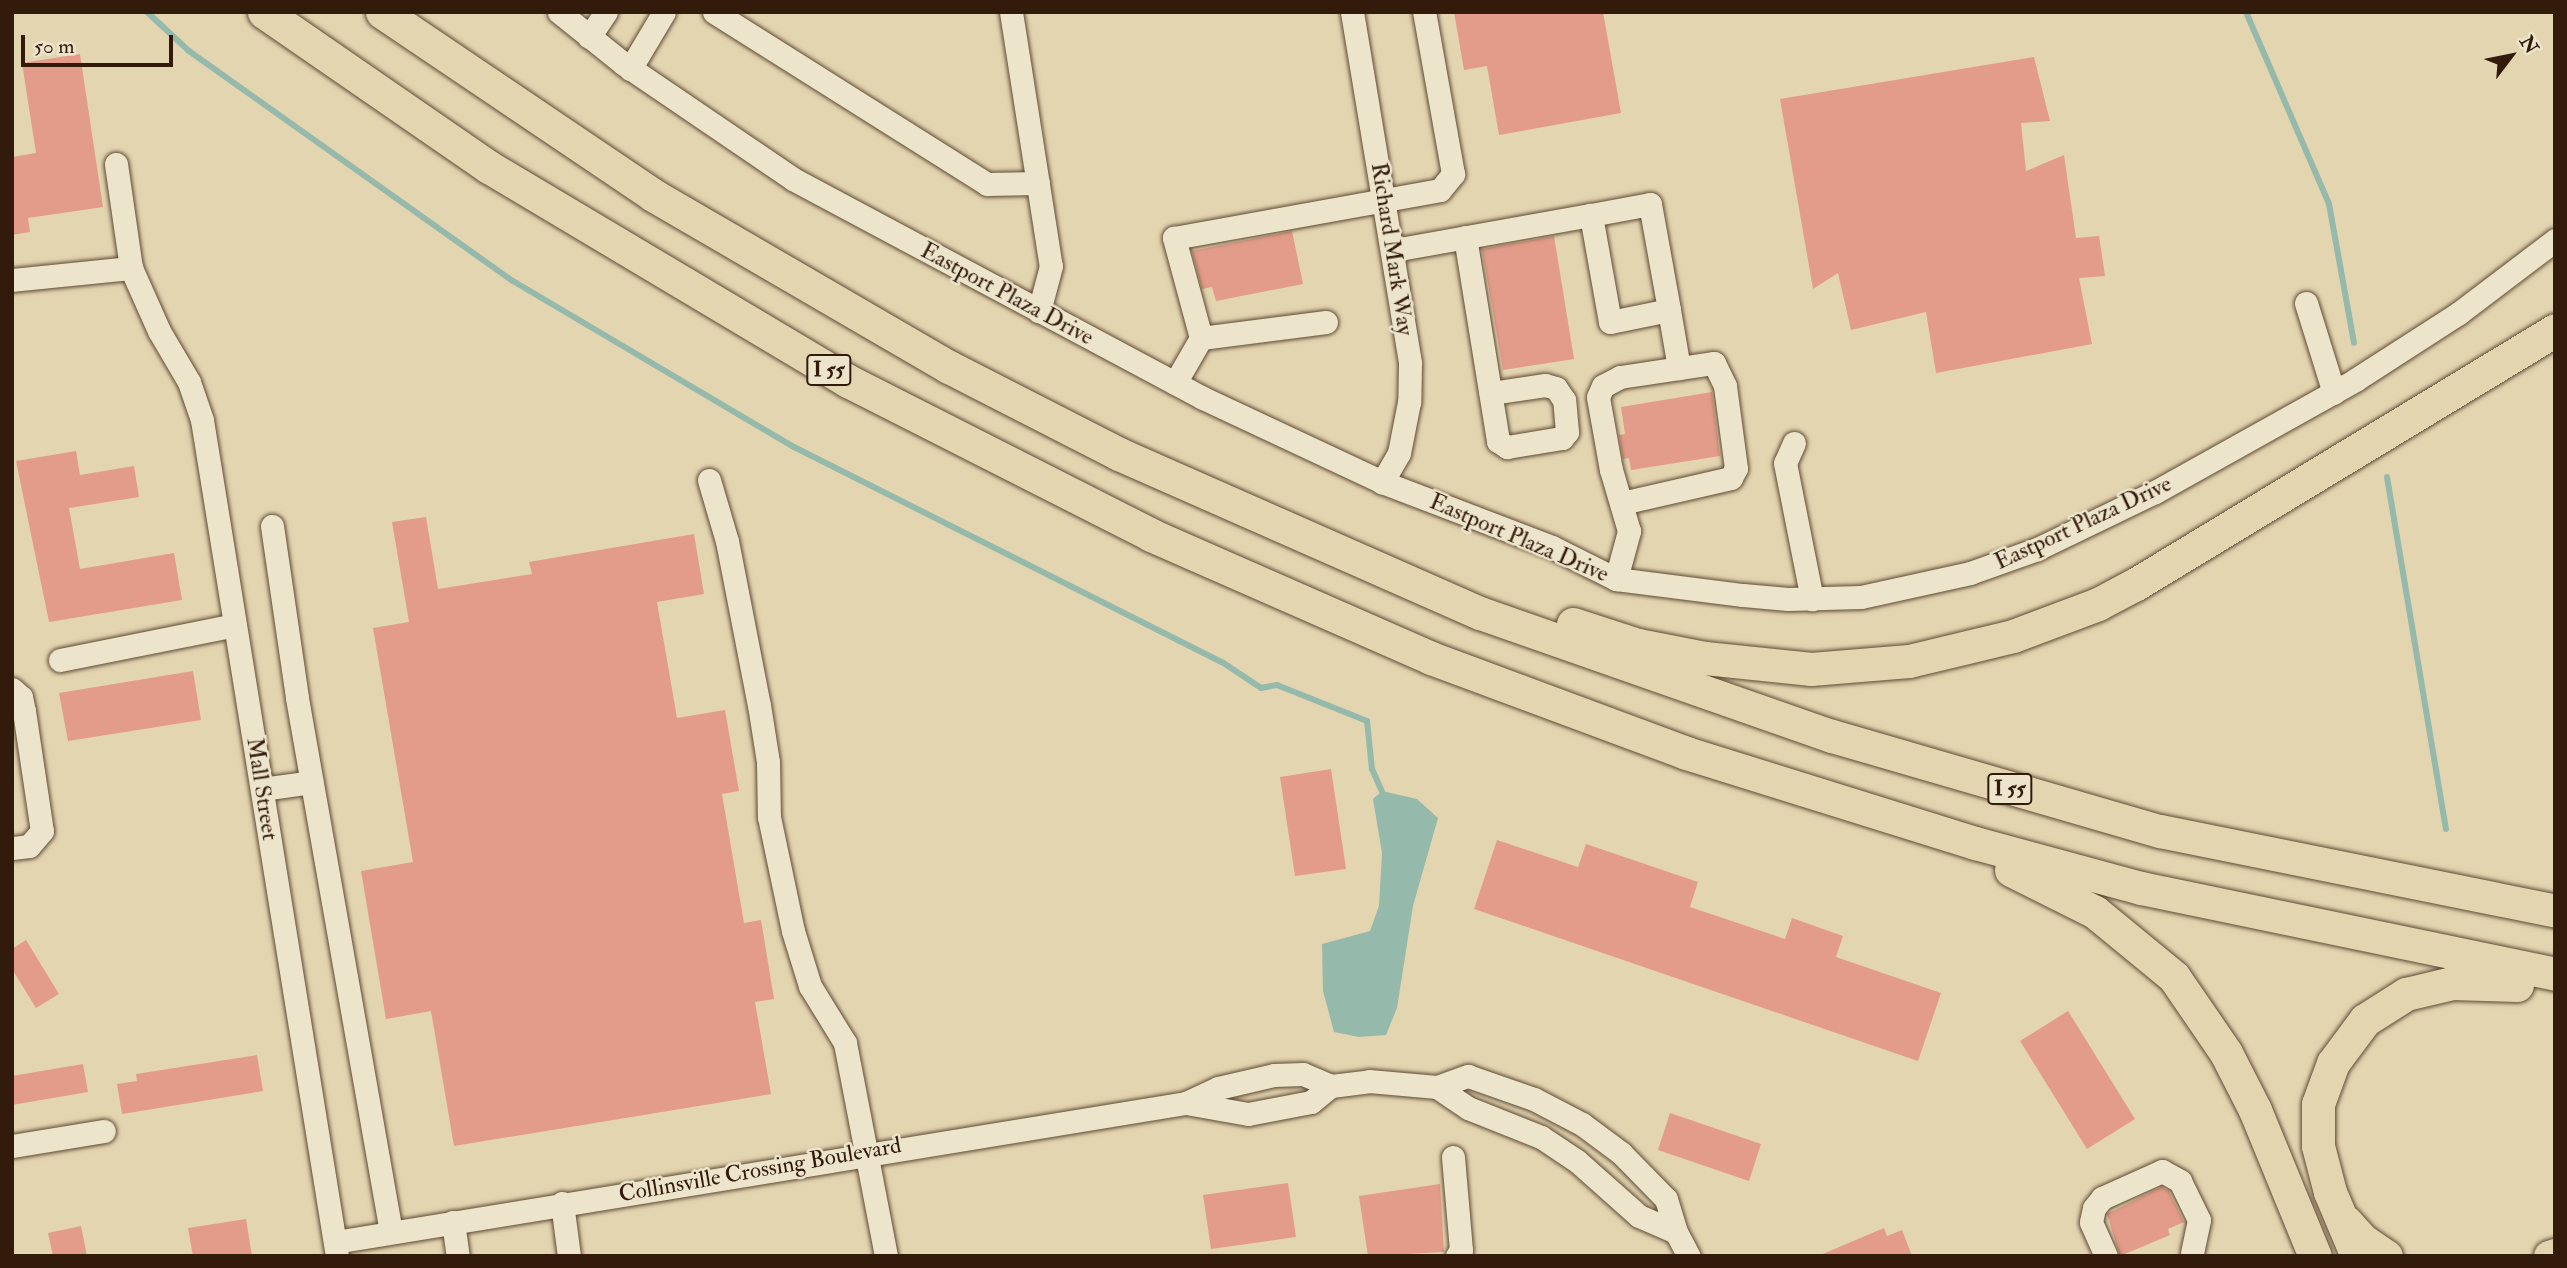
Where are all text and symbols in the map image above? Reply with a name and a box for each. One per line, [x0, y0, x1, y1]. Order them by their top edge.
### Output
scale bar [24, 21, 177, 65]
north arrow [2476, 21, 2546, 91]
text: N [2514, 31, 2543, 58]
text: 50 m [34, 33, 75, 60]
street label: Richard Mark Way [1365, 161, 1419, 337]
street label: Eastport Plaza Drive [916, 237, 1098, 351]
road number: I 55 [806, 352, 852, 388]
street label: Eastport Plaza Drive [1990, 470, 2176, 576]
street label: Eastport Plaza Drive [1425, 488, 1613, 588]
street label: Mall Street [240, 736, 284, 842]
road number: I 55 [1987, 772, 2033, 806]
street label: Collinsville Crossing Boulevard [617, 1132, 903, 1208]

